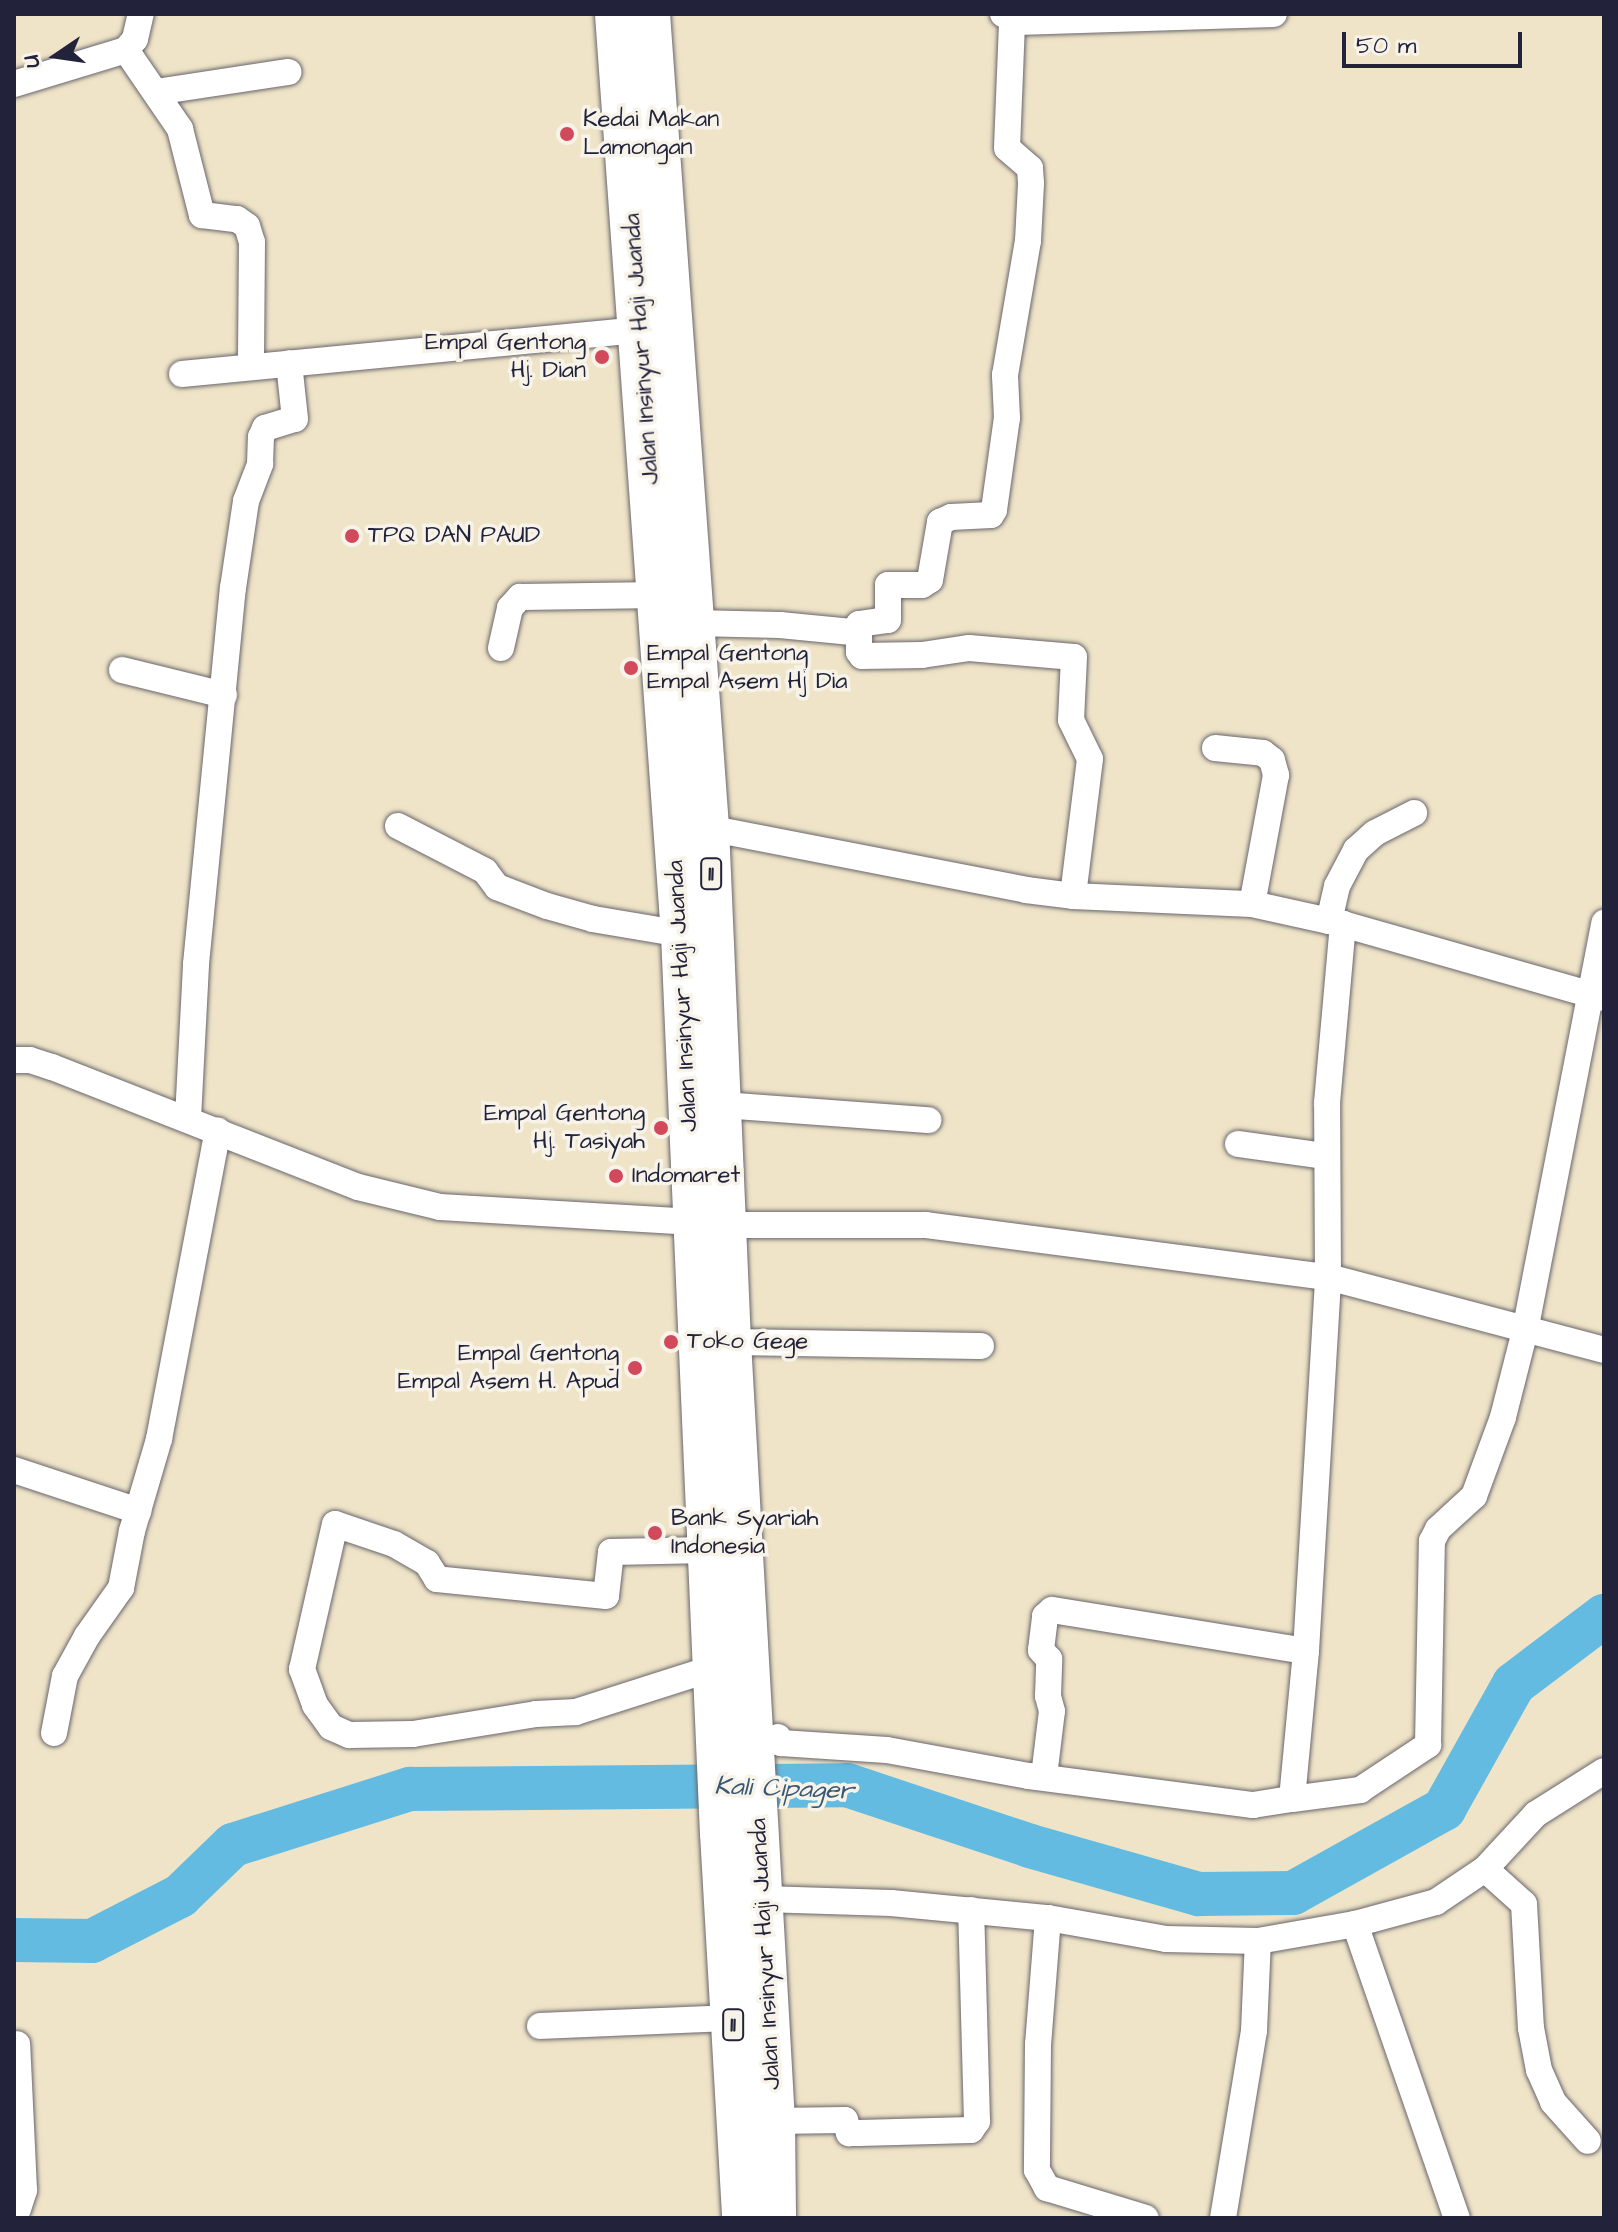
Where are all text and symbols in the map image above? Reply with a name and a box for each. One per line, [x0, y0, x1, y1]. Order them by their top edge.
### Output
north arrow [16, 16, 96, 96]
scale bar [1346, 16, 1526, 66]
text: 50 m [1356, 29, 1416, 63]
text: U [16, 52, 49, 71]
place label: Kedai Makan Lamongan [583, 106, 719, 162]
marker: Kedai Makan Lamongan [558, 125, 576, 143]
street label: Jalan Insinyur Haji Juanda [618, 212, 666, 486]
place label: Empal Gentong Hj. Dian [425, 329, 586, 385]
marker: Empal Gentong Hj. Dian [593, 348, 611, 366]
place label: TPQ DAN PAUD [368, 522, 540, 550]
marker: TPQ DAN PAUD [343, 527, 361, 545]
place label: Empal Gentong Empal Asem Hj Dia [647, 640, 847, 696]
marker: Empal Gentong Empal Asem Hj Dia [622, 659, 640, 677]
road number: 11 [699, 856, 723, 892]
street label: Jalan Insinyur Haji Juanda [662, 859, 704, 1133]
place label: Empal Gentong Hj. Tasiyah [484, 1100, 645, 1156]
marker: Empal Gentong Hj. Tasiyah [652, 1119, 670, 1137]
place label: Indomaret [632, 1162, 740, 1190]
marker: Indomaret [607, 1167, 625, 1185]
place label: Toko Gege [687, 1328, 808, 1356]
marker: Toko Gege [662, 1333, 680, 1351]
place label: Empal Gentong Empal Asem H. Apud [398, 1340, 619, 1396]
marker: Empal Gentong Empal Asem H. Apud [626, 1359, 644, 1377]
place label: Bank Syariah Indonesia [671, 1505, 818, 1561]
marker: Bank Syariah Indonesia [646, 1524, 664, 1542]
water label: Kali Cipager [714, 1771, 854, 1807]
street label: Jalan Insinyur Haji Juanda [745, 1817, 787, 2091]
road number: 11 [721, 2007, 745, 2043]

